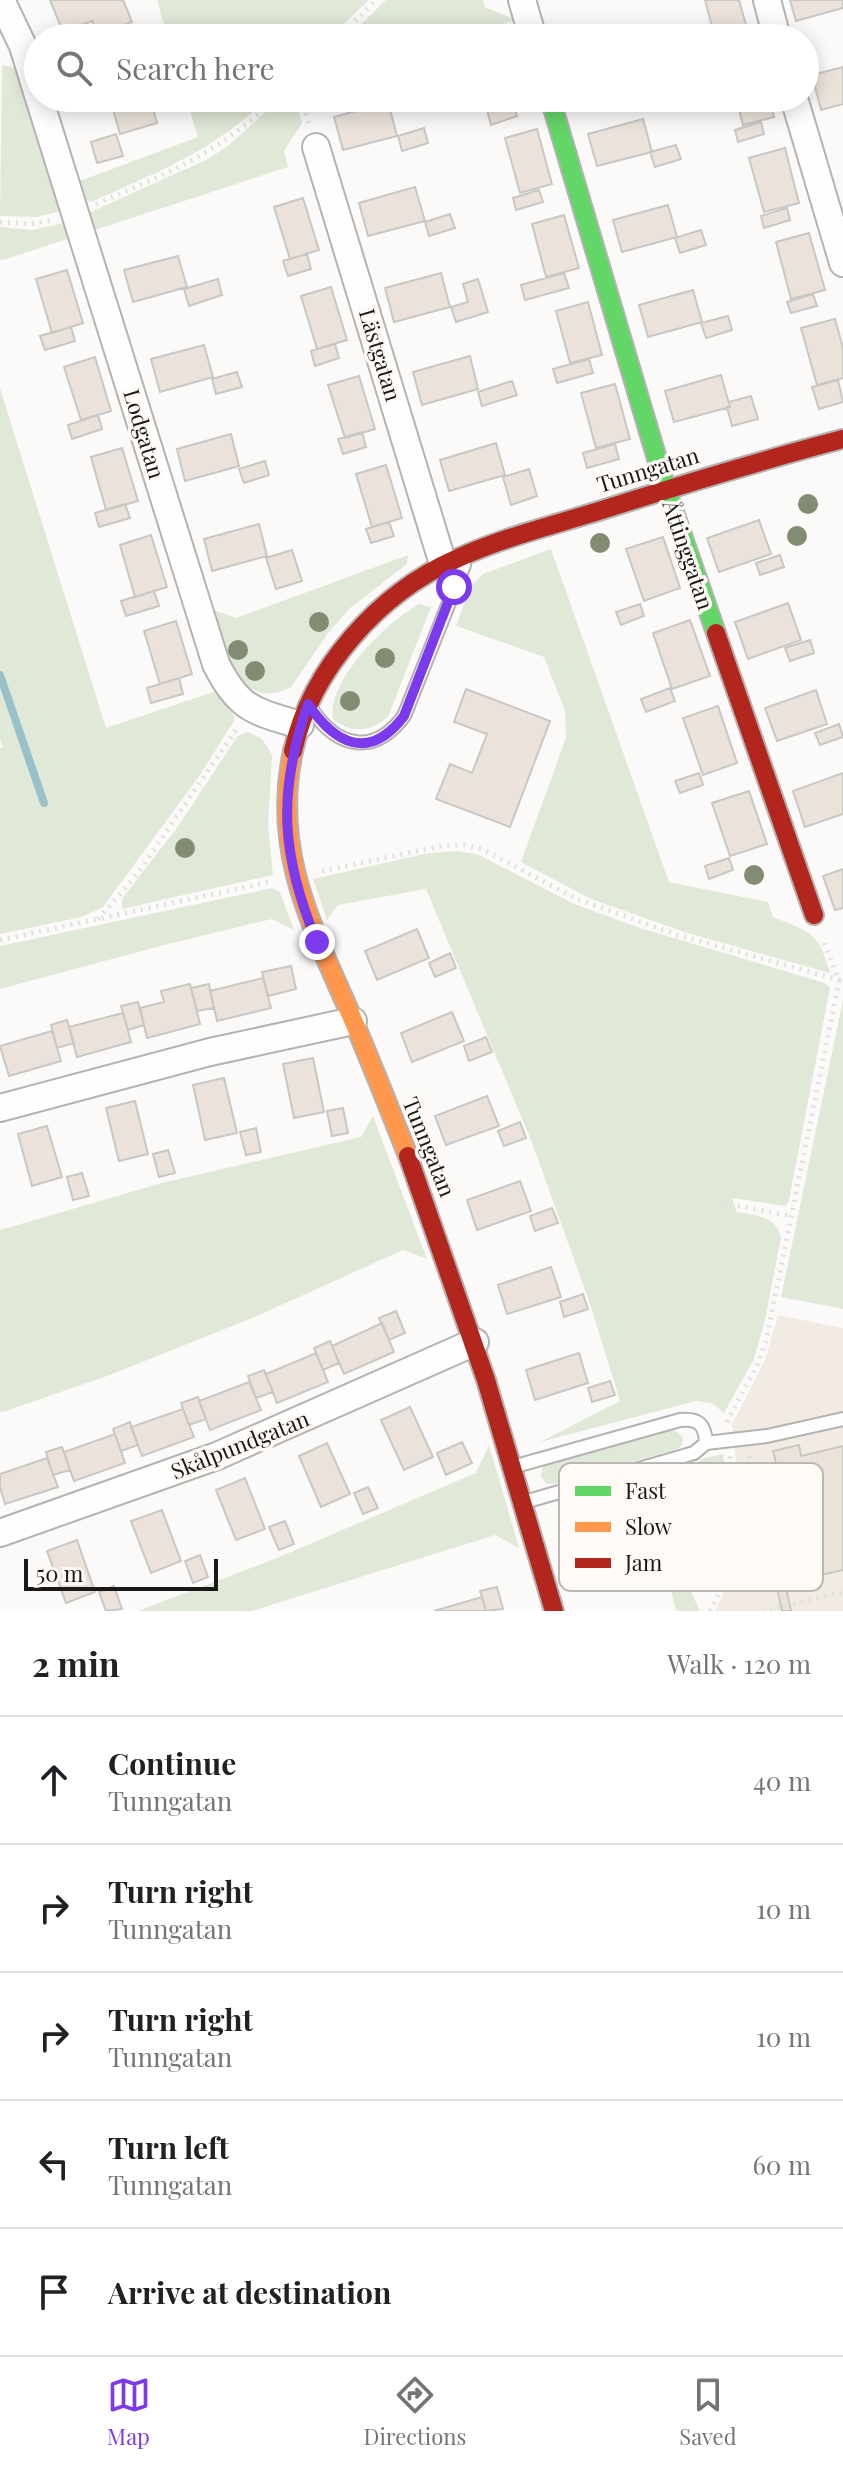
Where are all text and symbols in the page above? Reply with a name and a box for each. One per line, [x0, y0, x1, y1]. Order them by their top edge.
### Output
search box [24, 24, 819, 112]
icon: search [52, 46, 96, 90]
text: Search here [116, 48, 275, 88]
street label: Lästgatan [353, 305, 409, 405]
street label: Lodgatan [117, 385, 173, 482]
street label: Tunngatan [593, 439, 702, 499]
street label: Åttinggatan [656, 495, 722, 613]
route start [436, 569, 472, 605]
route end [299, 924, 335, 960]
street label: Tunngatan [396, 1092, 464, 1201]
street label: Skålpundgatan [166, 1403, 313, 1485]
legend [559, 1463, 823, 1591]
text: Fast [625, 1475, 667, 1505]
text: Slow [625, 1511, 672, 1541]
text: Jam [624, 1547, 663, 1577]
scale bar [24, 1555, 218, 1591]
text: 50 m [36, 1558, 83, 1588]
text: 2 min [32, 1640, 120, 1686]
text: Walk · 120 m [667, 1646, 811, 1681]
text: Continue [108, 1743, 236, 1783]
icon: ahead [32, 1758, 76, 1802]
text: 40 m [753, 1763, 811, 1798]
text: Tunngatan [108, 1783, 232, 1818]
text: Turn right [108, 1871, 253, 1911]
icon: right [32, 1886, 76, 1930]
text: 10 m [756, 1891, 811, 1926]
text: Tunngatan [108, 1911, 232, 1946]
text: Turn right [108, 1999, 253, 2039]
icon: right [32, 2014, 76, 2058]
text: 10 m [756, 2019, 811, 2054]
text: Tunngatan [108, 2039, 232, 2074]
text: Turn left [108, 2127, 229, 2167]
icon: left [32, 2142, 76, 2186]
text: 60 m [752, 2147, 811, 2182]
text: Tunngatan [108, 2167, 232, 2202]
icon: arrive [32, 2270, 76, 2314]
text: Arrive at destination [108, 2272, 391, 2312]
tab: Map [107, 2373, 151, 2451]
tab: Directions [364, 2373, 466, 2451]
tab: Saved [679, 2373, 737, 2451]

